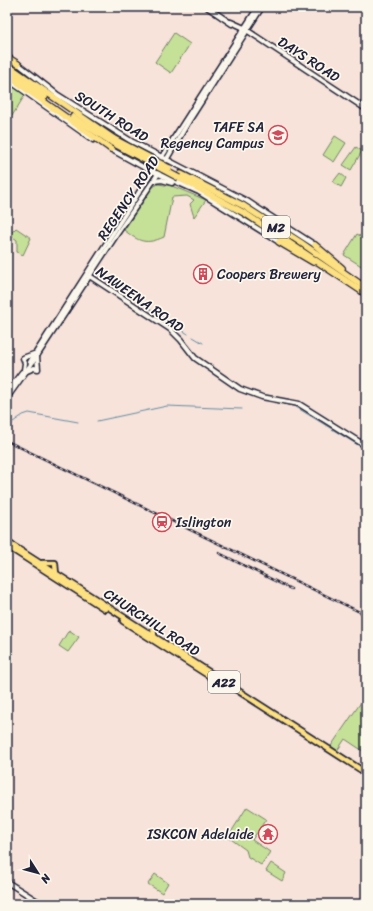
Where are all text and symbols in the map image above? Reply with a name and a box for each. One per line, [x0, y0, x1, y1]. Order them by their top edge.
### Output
street label: DAYS ROAD [272, 30, 346, 89]
street label: SOUTH ROAD [70, 84, 154, 149]
place label: TAFE SA Regency Campus [161, 115, 265, 156]
school or university icon: TAFE SA Regency Campus [267, 124, 289, 146]
street label: REGENCY ROAD [91, 150, 166, 246]
road number: M2 [262, 216, 290, 238]
street label: NAWEENA ROAD [90, 260, 190, 340]
place label: Coopers Brewery [217, 262, 322, 287]
building icon: Coopers Brewery [192, 263, 214, 285]
place label: Islington [175, 510, 232, 535]
station icon: Islington [151, 511, 173, 533]
street label: CHURCHILL ROAD [98, 582, 206, 663]
road number: A22 [208, 671, 240, 693]
place label: ISKCON Adelaide [146, 822, 254, 847]
temple icon: ISKCON Adelaide [257, 823, 279, 845]
north arrow [18, 853, 58, 893]
text: N [36, 869, 56, 888]

